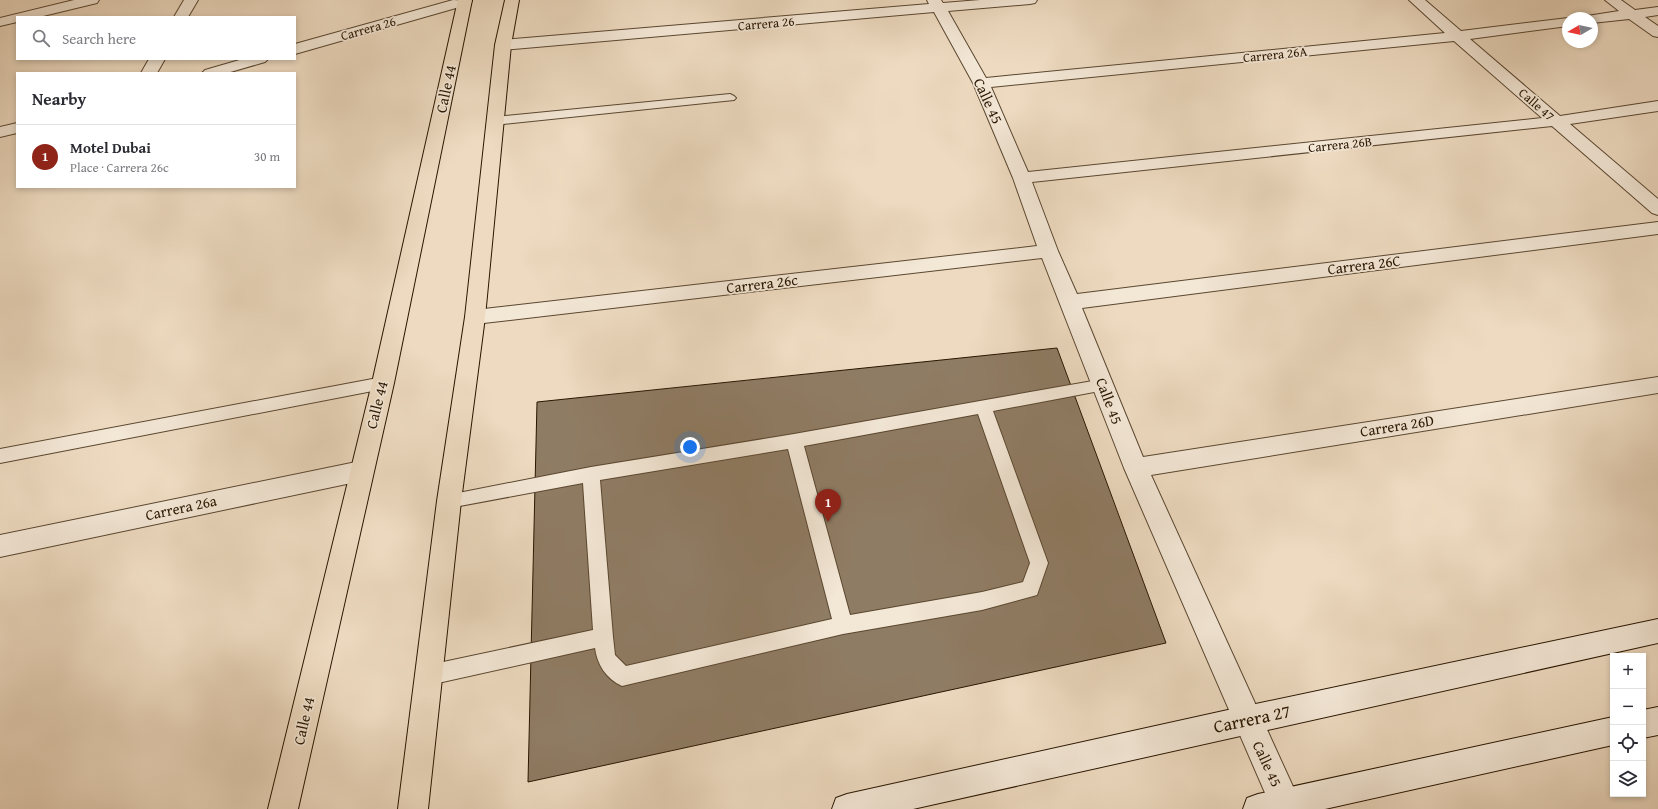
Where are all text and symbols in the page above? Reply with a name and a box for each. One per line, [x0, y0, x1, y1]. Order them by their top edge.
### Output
street label: Carrera 26 [338, 12, 398, 45]
street label: Carrera 26 [737, 12, 795, 35]
north arrow [1562, 12, 1598, 48]
search box [16, 16, 296, 60]
icon: search [30, 27, 52, 49]
text: Search here [62, 28, 136, 49]
street label: Carrera 26A [1242, 42, 1308, 67]
street label: Calle 44 [430, 63, 461, 115]
street label: Calle 45 [969, 74, 1008, 127]
street label: Calle 47 [1515, 83, 1559, 125]
text: Nearby [32, 86, 86, 111]
street label: Carrera 26B [1307, 132, 1373, 157]
text: Motel Dubai [70, 137, 151, 158]
text: 1 [42, 147, 48, 166]
text: 30 m [254, 147, 280, 166]
text: Place · Carrera 26c [70, 158, 169, 177]
street label: Carrera 26C [1326, 250, 1402, 279]
street label: Carrera 26c [725, 269, 799, 298]
street label: Calle 45 [1091, 374, 1128, 427]
street label: Calle 44 [360, 379, 393, 431]
street label: Carrera 26D [1359, 409, 1435, 442]
your location [680, 437, 700, 457]
pin: 1 [815, 489, 841, 522]
street label: Carrera 26a [143, 490, 218, 525]
map controls [1610, 653, 1646, 797]
button: + [1610, 653, 1646, 689]
button: − [1610, 689, 1646, 725]
street label: Calle 44 [288, 695, 319, 747]
street label: Carrera 27 [1211, 697, 1293, 740]
button: locate [1610, 725, 1646, 761]
street label: Calle 45 [1248, 737, 1287, 790]
button: layers [1610, 761, 1646, 797]

